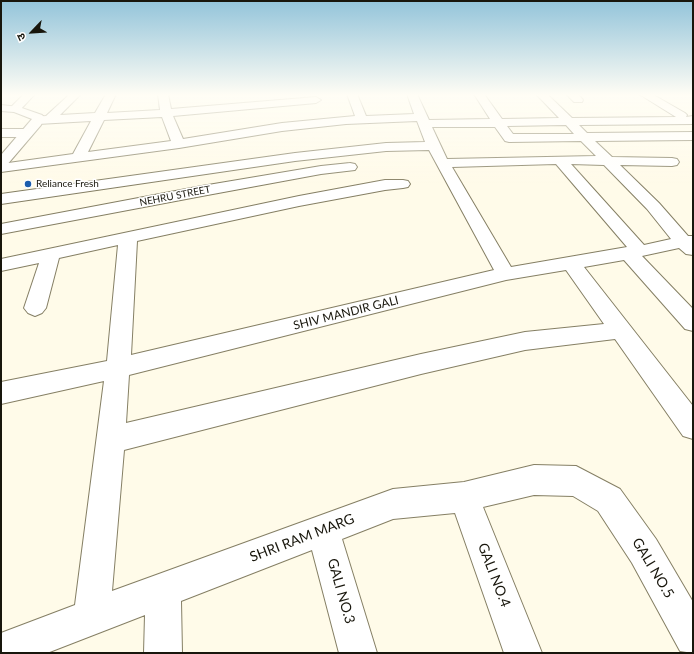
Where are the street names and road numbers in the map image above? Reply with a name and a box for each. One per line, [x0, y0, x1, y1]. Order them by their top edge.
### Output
street label: NEHRU STREET [138, 183, 212, 209]
street label: SHIV MANDIR GALI [292, 293, 400, 333]
street label: SHRI RAM MARG [247, 510, 357, 566]
street label: GALI NO.5 [628, 535, 678, 601]
street label: GALI NO.4 [474, 541, 514, 609]
street label: GALI NO.3 [324, 556, 358, 626]

